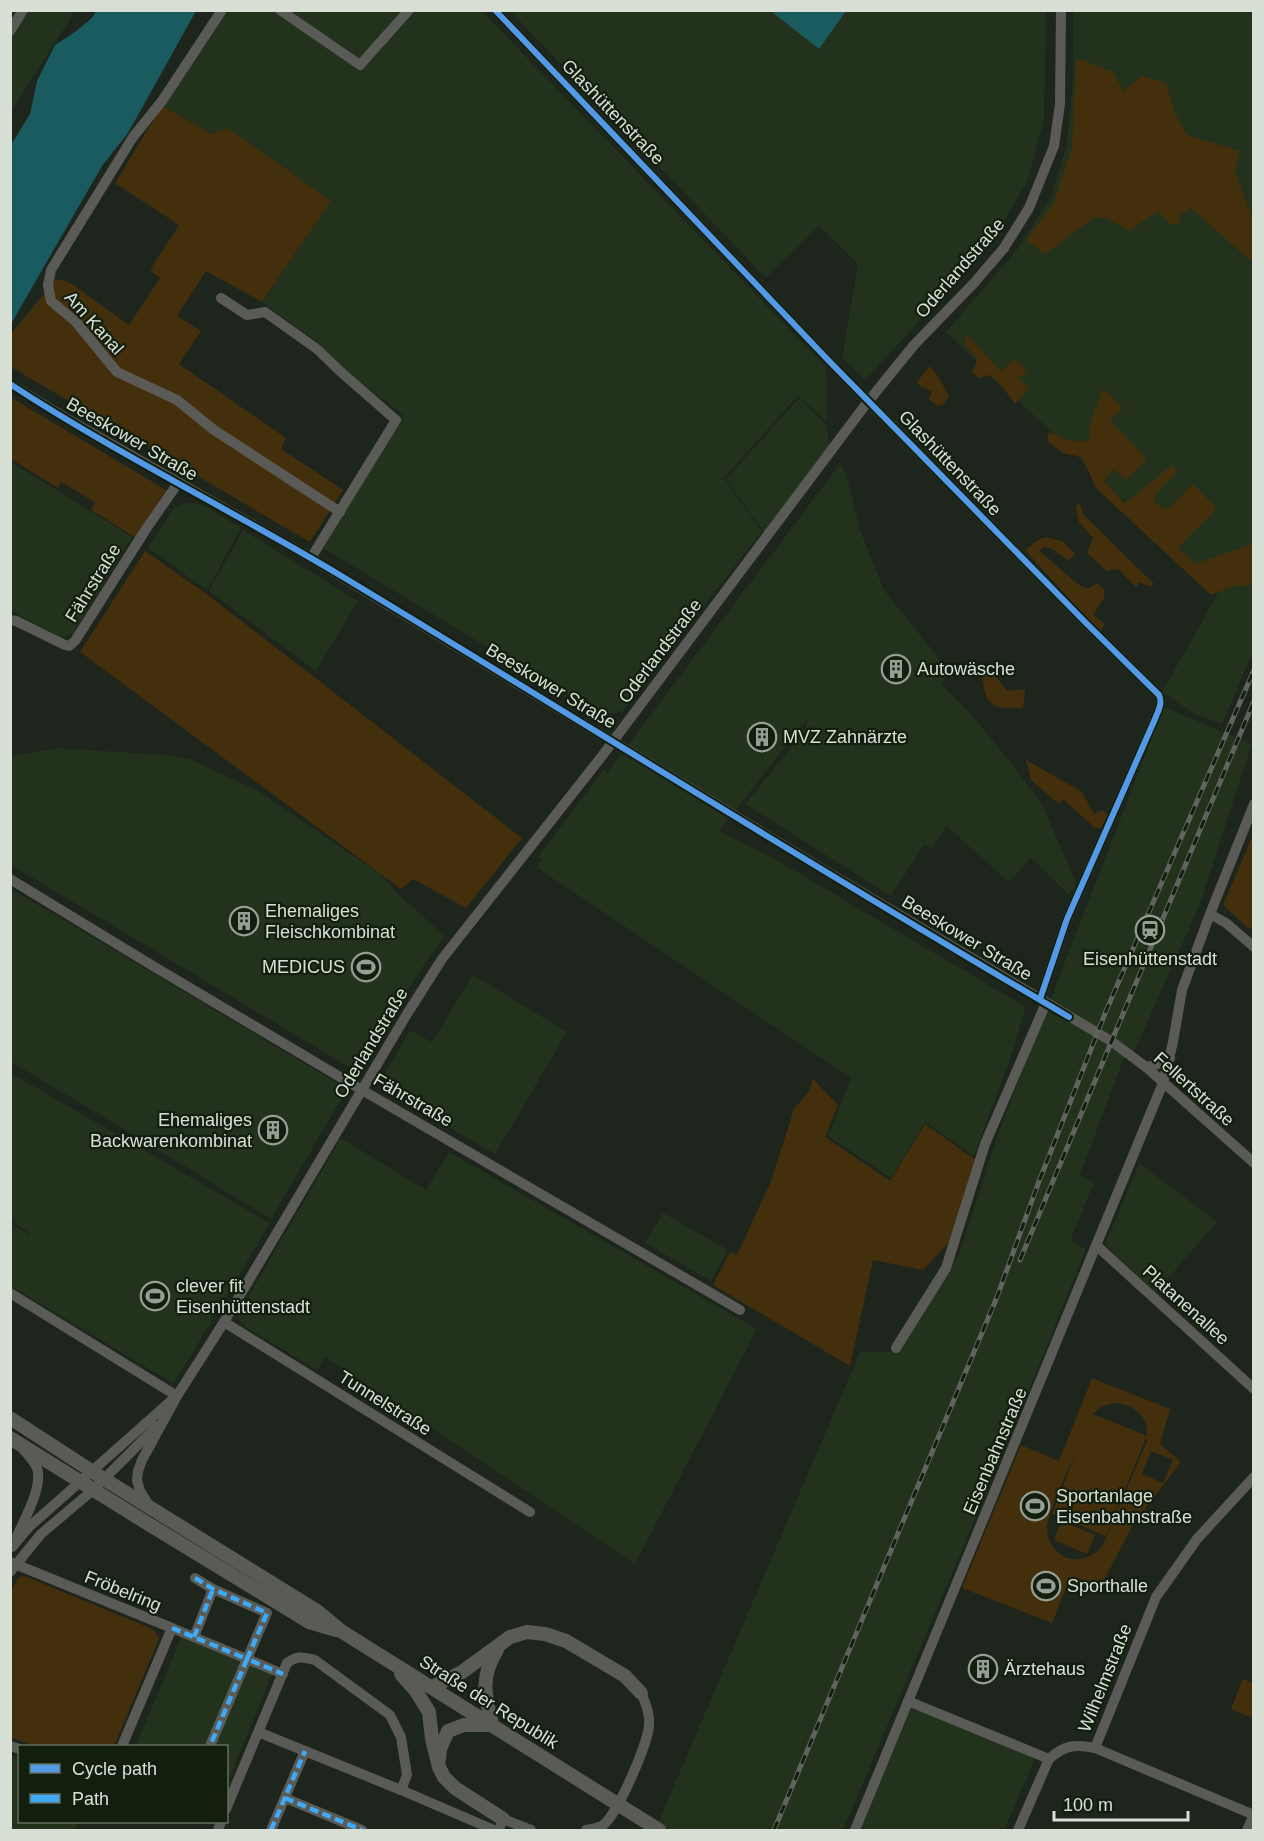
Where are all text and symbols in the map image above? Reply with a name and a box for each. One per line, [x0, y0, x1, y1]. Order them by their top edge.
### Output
street label: Glashüttenstraße [558, 55, 668, 169]
street label: Oderlandstraße [911, 214, 1009, 322]
street label: Am Kanal [60, 287, 128, 359]
street label: Beeskower Straße [63, 393, 201, 485]
street label: Glashüttenstraße [895, 406, 1005, 520]
street label: Fährstraße [61, 540, 125, 626]
street label: Oderlandstraße [614, 595, 706, 707]
street label: Beeskower Straße [482, 639, 620, 733]
building icon: Autowäsche [880, 653, 912, 685]
place label: Autowäsche [917, 659, 1015, 679]
building icon: MVZ Zahnärzte [746, 721, 778, 753]
place label: MVZ Zahnärzte [783, 727, 907, 747]
street label: Beeskower Straße [898, 891, 1036, 985]
place label: Ehemaliges Fleischkombinat [265, 901, 395, 942]
building icon: Ehemaliges Fleischkombinat [228, 905, 260, 937]
station icon: Eisenhüttenstadt [1134, 914, 1166, 946]
place label: Eisenhüttenstadt [1083, 949, 1217, 969]
sports icon: MEDICUS [350, 951, 382, 983]
place label: MEDICUS [262, 957, 345, 977]
street label: Oderlandstraße [330, 984, 412, 1102]
street label: Fellertstraße [1150, 1048, 1238, 1130]
street label: Fährstraße [370, 1069, 456, 1131]
place label: Ehemaliges Backwarenkombinat [90, 1110, 252, 1151]
building icon: Ehemaliges Backwarenkombinat [257, 1114, 289, 1146]
street label: Platanenallee [1139, 1261, 1233, 1349]
place label: clever fit Eisenhüttenstadt [176, 1276, 310, 1317]
sports icon: clever fit Eisenhüttenstadt [139, 1280, 171, 1312]
street label: Tunnelstraße [335, 1367, 435, 1439]
street label: Eisenbahnstraße [959, 1384, 1031, 1518]
place label: Sportanlage Eisenbahnstraße [1056, 1486, 1192, 1527]
sports icon: Sportanlage Eisenbahnstraße [1019, 1490, 1051, 1522]
street label: Fröbelring [82, 1567, 164, 1615]
sports icon: Sporthalle [1030, 1570, 1062, 1602]
place label: Sporthalle [1067, 1576, 1148, 1596]
street label: Wilhelmstraße [1074, 1621, 1136, 1735]
street label: Straße der Republik [416, 1651, 563, 1753]
building icon: Ärztehaus [967, 1653, 999, 1685]
place label: Ärztehaus [1004, 1659, 1085, 1679]
legend [18, 1745, 228, 1823]
text: Cycle path [72, 1759, 157, 1779]
scale bar [1054, 1784, 1188, 1822]
text: Path [72, 1789, 109, 1809]
text: 100 m [1063, 1795, 1113, 1815]

